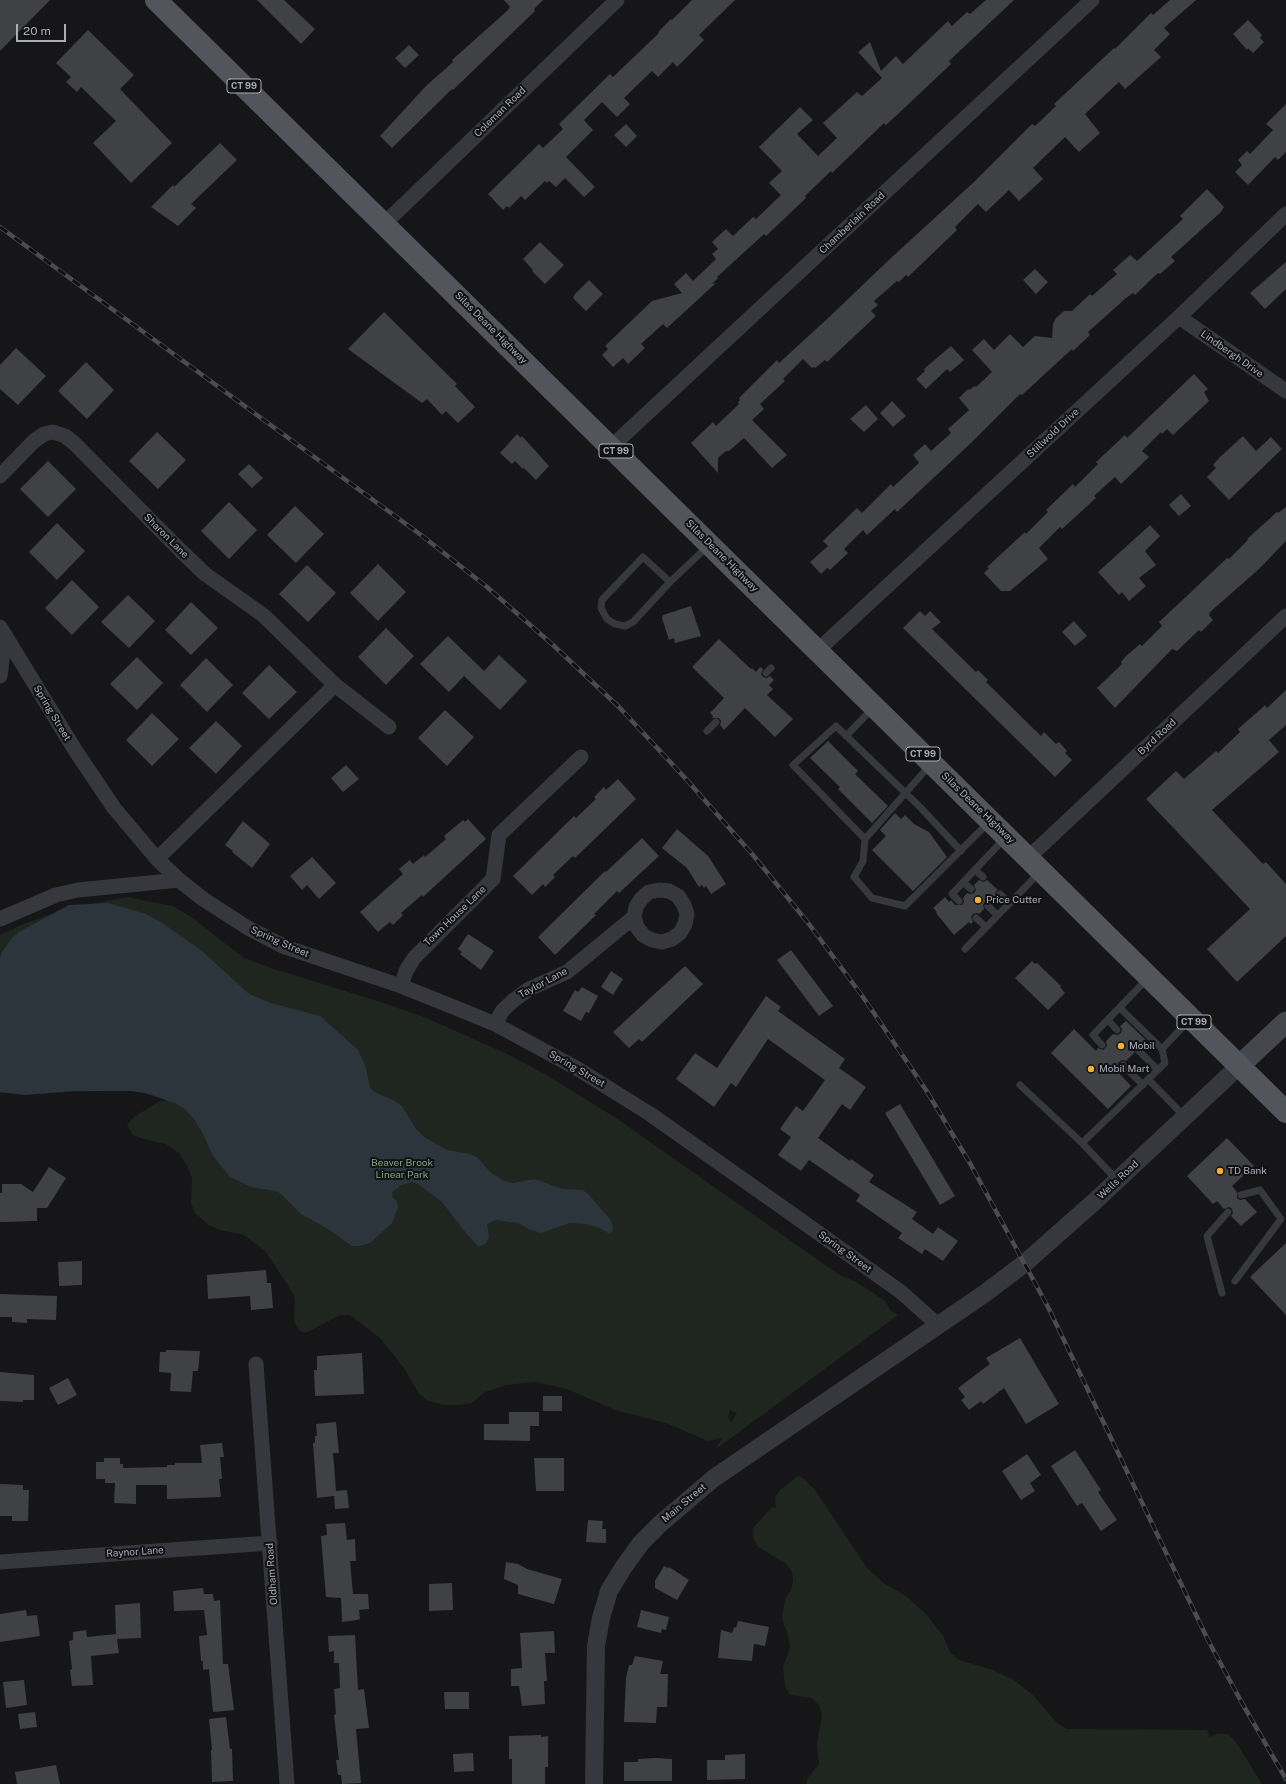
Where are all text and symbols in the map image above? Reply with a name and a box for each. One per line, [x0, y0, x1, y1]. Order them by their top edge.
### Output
scale bar [18, 16, 68, 42]
text: 20 m [23, 24, 51, 38]
road number: CT 99 [227, 79, 261, 93]
street label: Coleman Road [472, 84, 528, 140]
street label: Chamberlain Road [817, 190, 887, 256]
street label: Silas Deane Highway [452, 289, 530, 367]
street label: Lindbergh Drive [1198, 328, 1266, 380]
street label: Stillwold Drive [1024, 406, 1082, 460]
road number: CT 99 [599, 444, 633, 458]
street label: Sharon Lane [141, 511, 191, 561]
street label: Silas Deane Highway [683, 517, 761, 595]
street label: Spring Street [31, 683, 73, 743]
street label: Byrd Road [1135, 716, 1179, 758]
road number: CT 99 [906, 747, 940, 761]
street label: Silas Deane Highway [939, 770, 1017, 846]
street label: Town House Lane [421, 883, 489, 949]
place label: Price Cutter [986, 894, 1042, 906]
marker: Price Cutter [973, 895, 983, 905]
street label: Spring Street [249, 924, 311, 960]
street label: Taylor Lane [517, 965, 569, 1001]
road number: CT 99 [1177, 1015, 1211, 1029]
place label: Mobil [1129, 1040, 1155, 1052]
marker: Mobil [1116, 1041, 1126, 1051]
street label: Spring Street [547, 1048, 607, 1090]
place label: Mobil Mart [1099, 1063, 1149, 1075]
marker: Mobil Mart [1086, 1064, 1096, 1074]
park label: Beaver Brook Linear Park [371, 1157, 433, 1180]
street label: Wells Road [1095, 1158, 1141, 1202]
place label: TD Bank [1228, 1165, 1267, 1177]
marker: TD Bank [1215, 1166, 1225, 1176]
street label: Spring Street [816, 1229, 874, 1275]
street label: Main Street [659, 1481, 709, 1525]
street label: Oldham Road [264, 1543, 280, 1605]
street label: Raynor Lane [106, 1544, 164, 1560]

